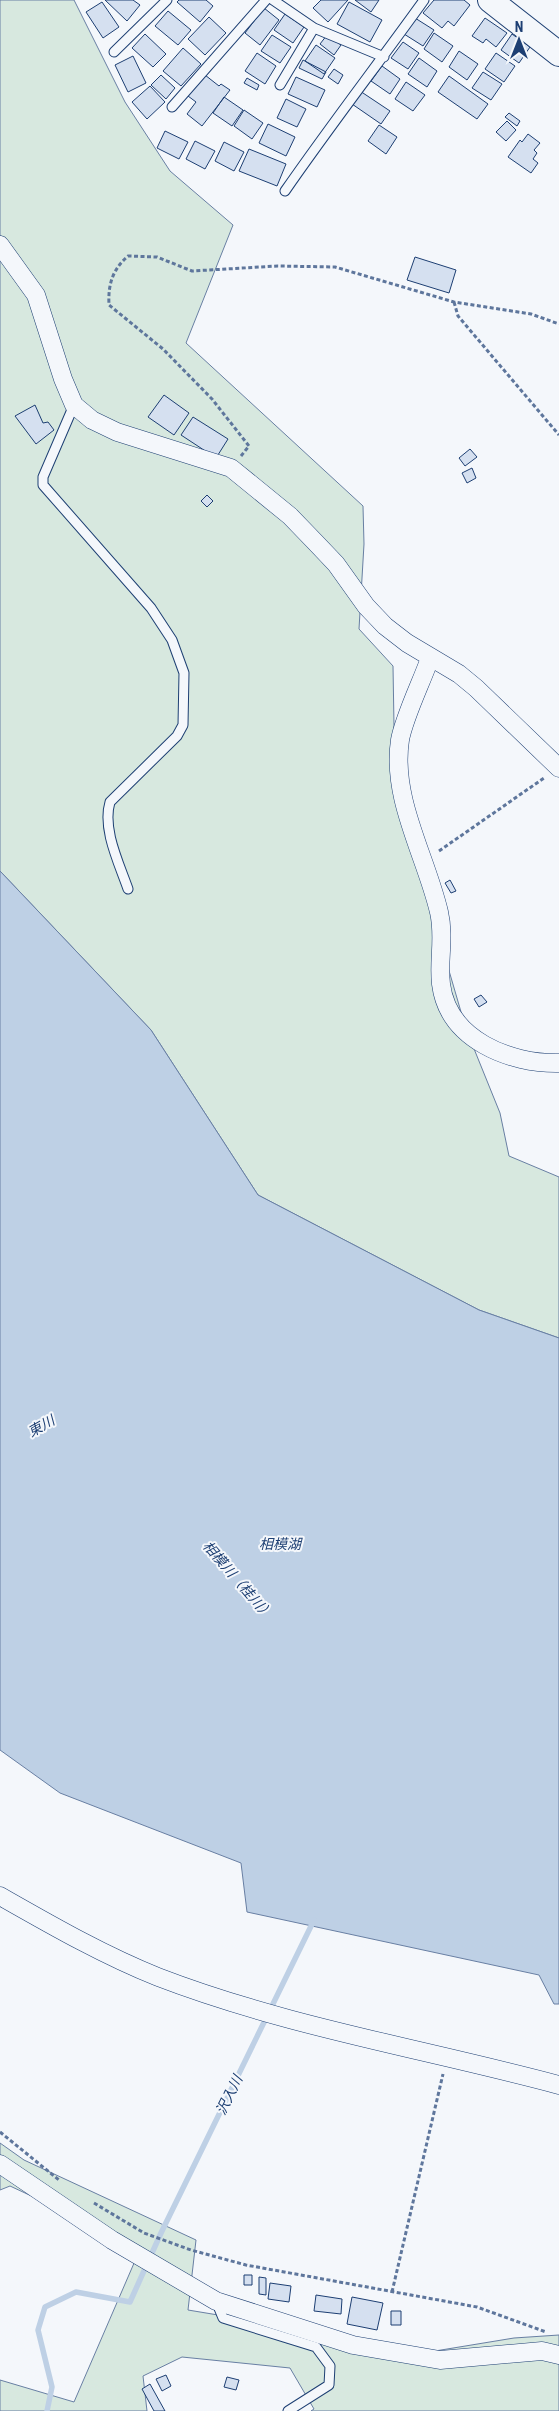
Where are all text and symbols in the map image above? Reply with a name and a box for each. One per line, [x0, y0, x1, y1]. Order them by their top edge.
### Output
north arrow [494, 15, 544, 65]
text: N [515, 19, 523, 35]
water label: 東川 [25, 1411, 59, 1440]
water label: 相模湖 [259, 1536, 303, 1552]
water label: 相模川（桂川） [200, 1538, 276, 1622]
water label: 沢入川 [213, 2071, 246, 2117]

